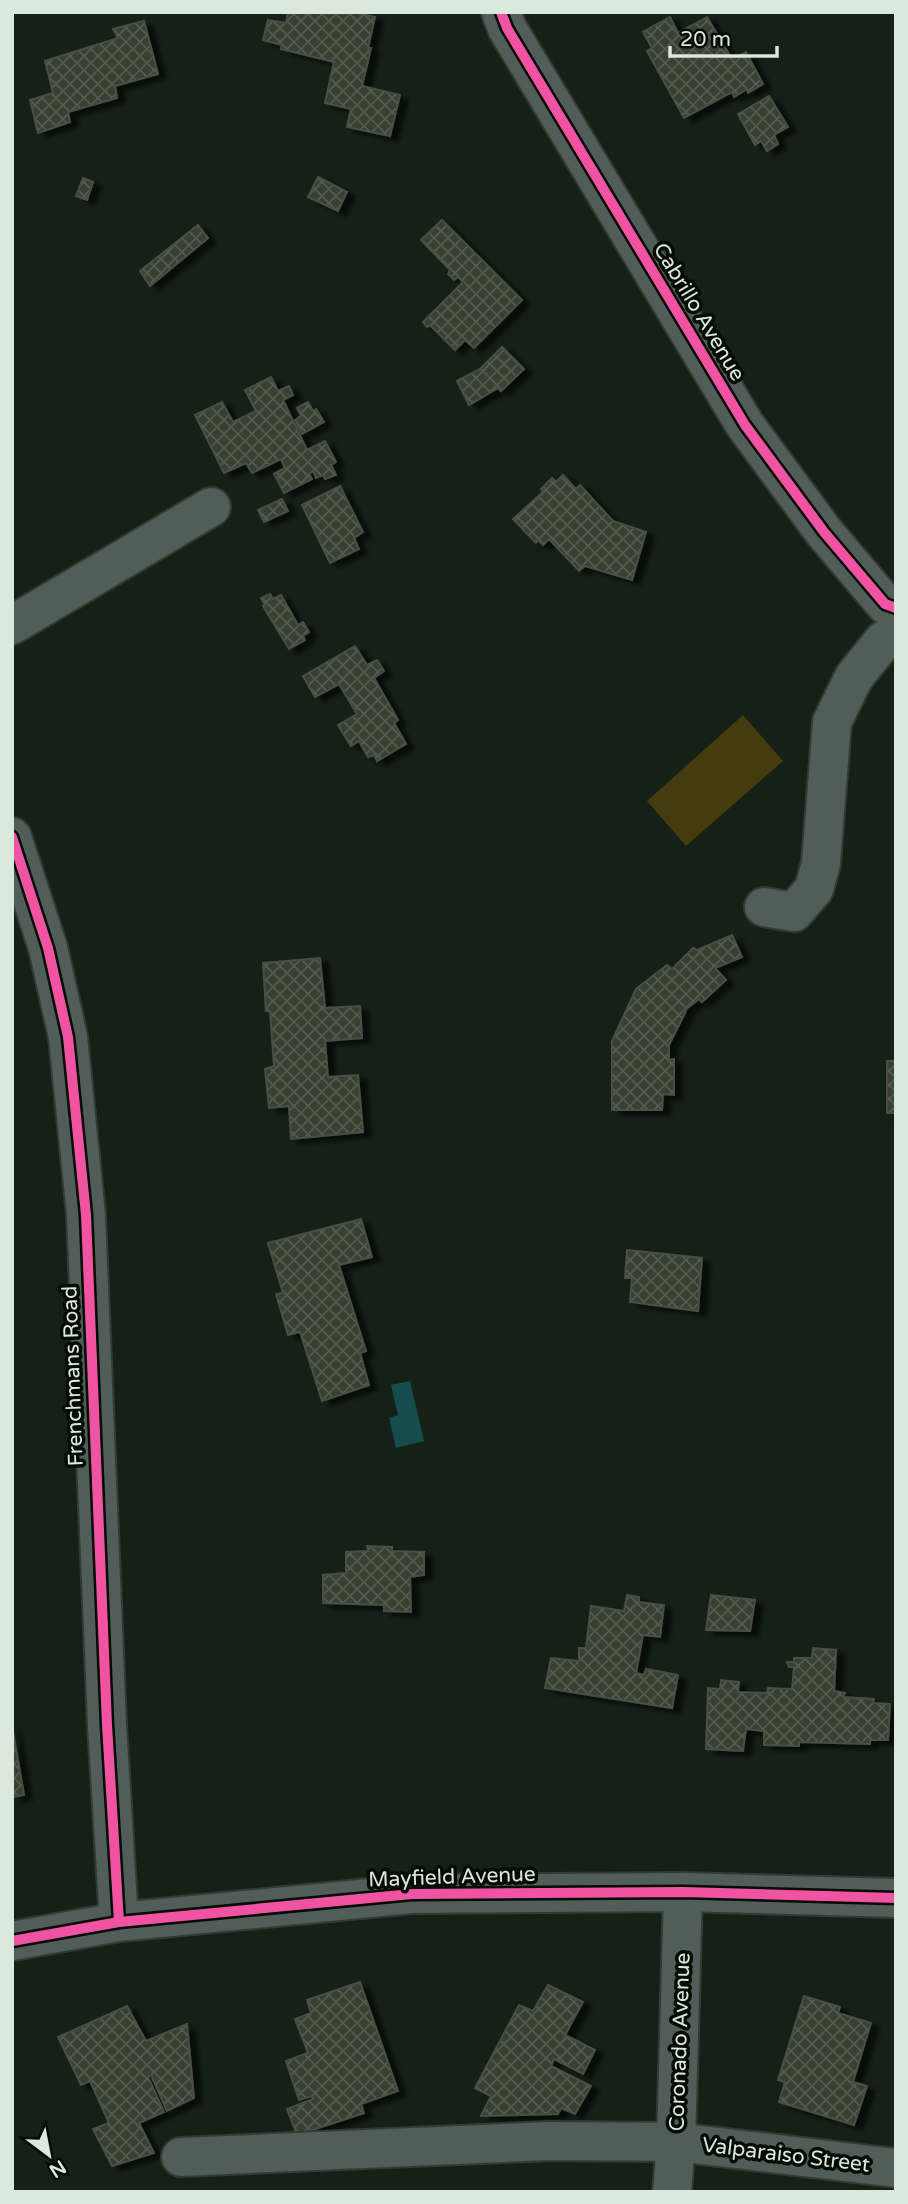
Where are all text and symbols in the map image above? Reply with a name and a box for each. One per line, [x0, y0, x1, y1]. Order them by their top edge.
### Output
scale bar [670, 14, 777, 58]
text: 20 m [680, 27, 731, 52]
street label: Cabrillo Avenue [648, 238, 750, 386]
street label: Frenchmans Road [57, 1285, 89, 1467]
street label: Mayfield Avenue [368, 1862, 536, 1892]
street label: Coronado Avenue [664, 1952, 696, 2132]
north arrow [14, 2120, 84, 2190]
street label: Valparaiso Street [701, 2132, 871, 2178]
text: N [45, 2155, 70, 2182]

